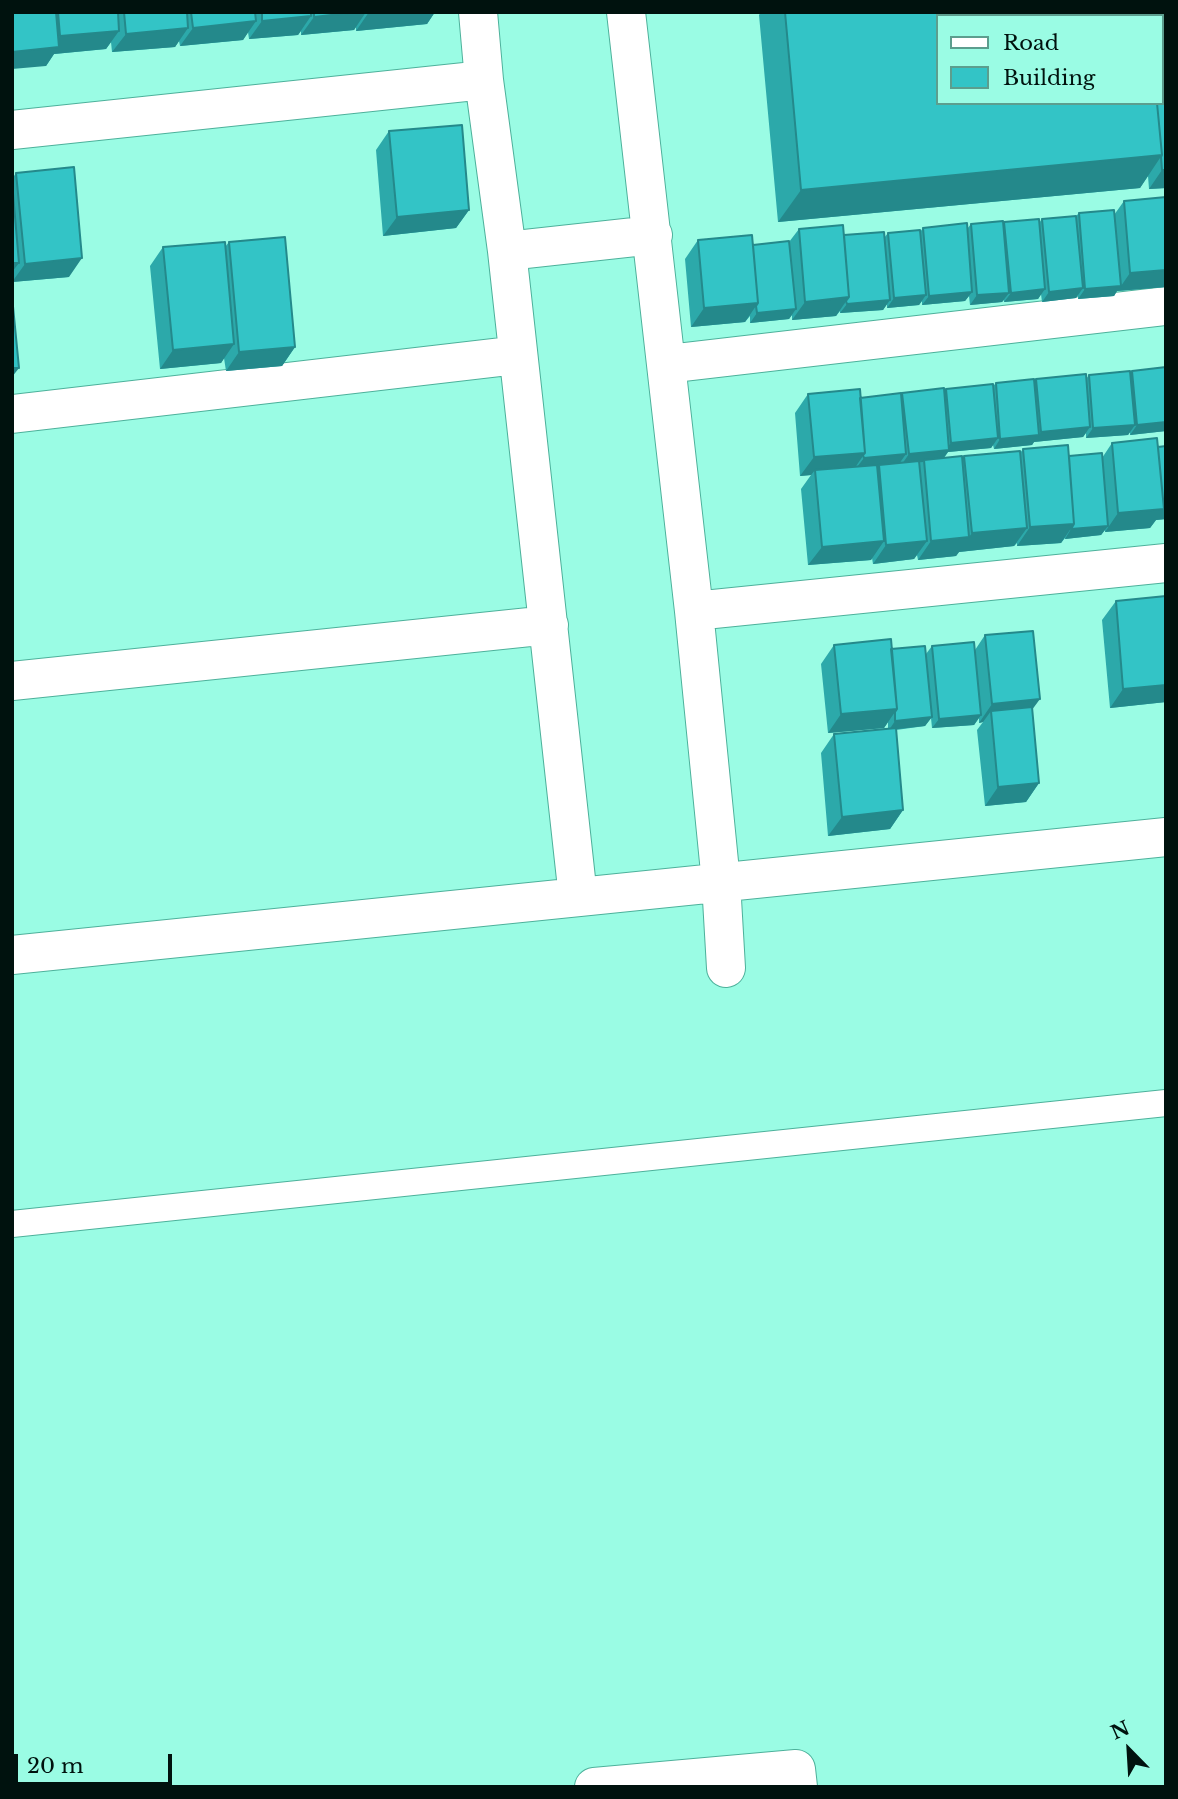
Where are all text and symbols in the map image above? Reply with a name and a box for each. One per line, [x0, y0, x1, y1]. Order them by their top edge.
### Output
legend [936, 14, 1164, 105]
text: Road [1003, 30, 1059, 56]
text: Building [1003, 65, 1095, 91]
north arrow [1094, 1715, 1164, 1785]
text: N [1107, 1716, 1133, 1744]
scale bar [18, 1740, 175, 1784]
text: 20 m [27, 1753, 84, 1779]

